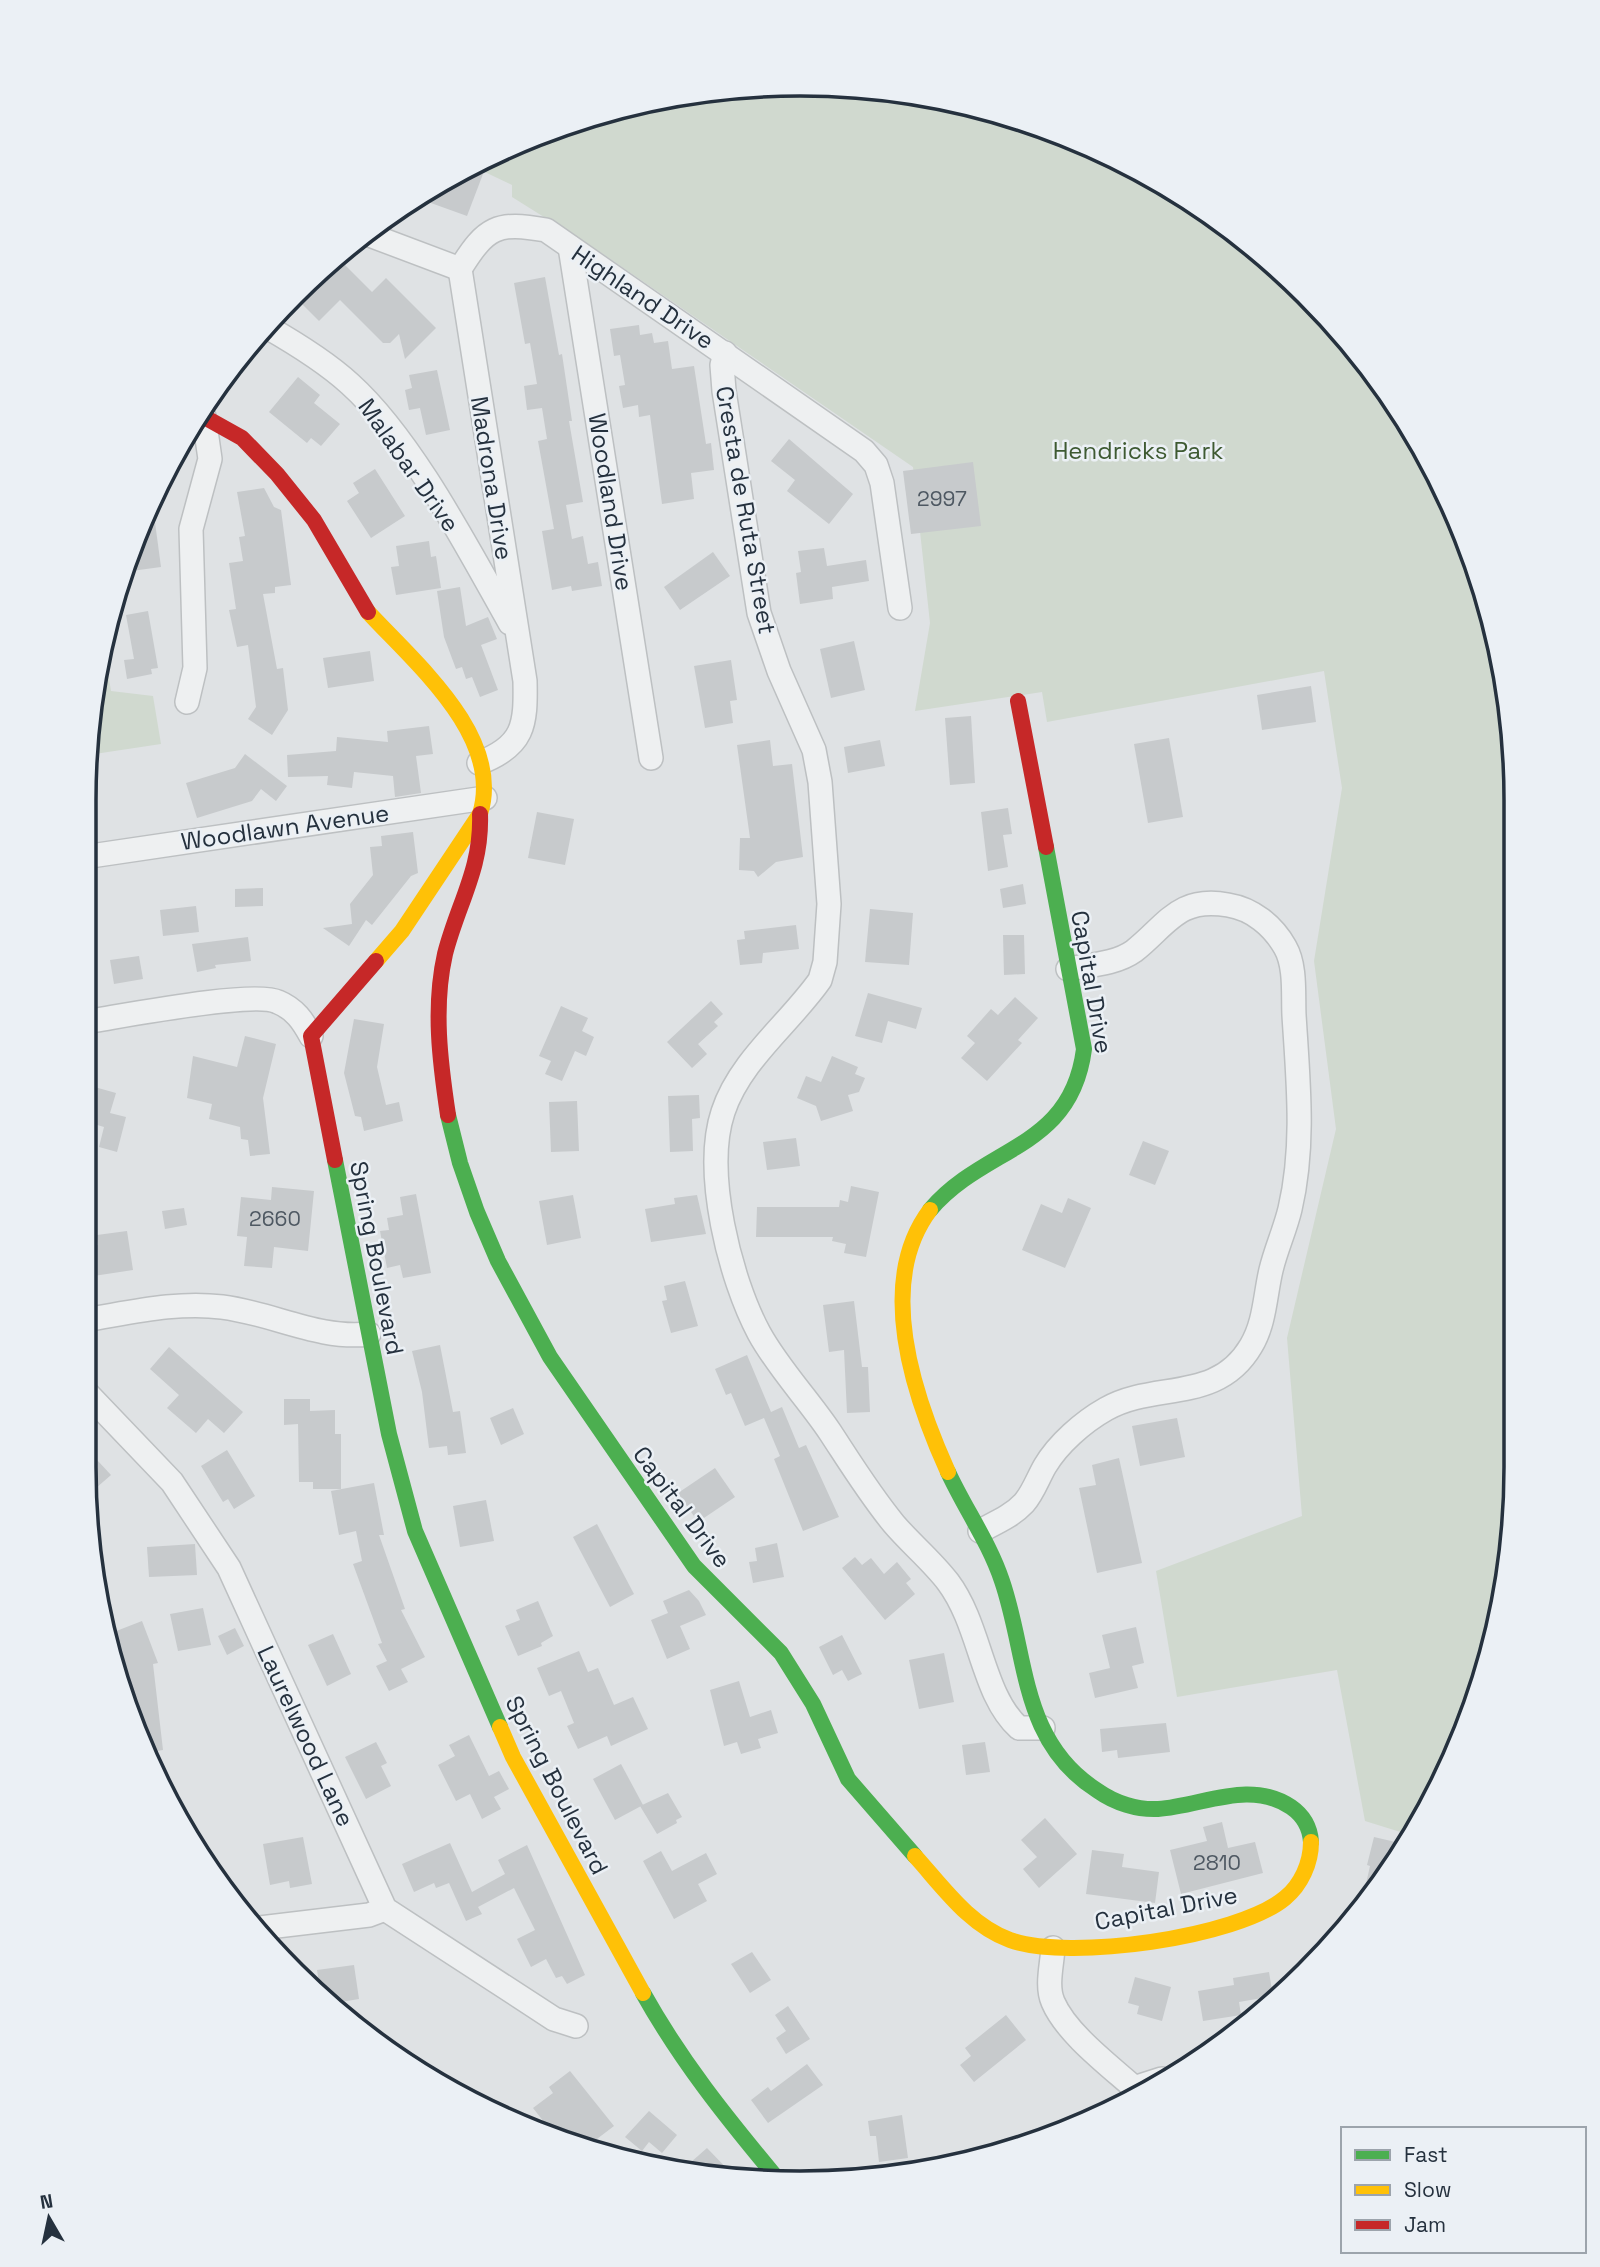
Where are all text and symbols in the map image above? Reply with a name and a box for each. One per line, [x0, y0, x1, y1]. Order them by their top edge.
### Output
street label: Highland Drive [566, 238, 720, 356]
street label: Cresta de Ruta Street [709, 383, 783, 637]
street label: Malabar Drive [352, 392, 466, 538]
street label: Madrona Drive [464, 394, 520, 562]
street label: Woodland Drive [582, 411, 640, 593]
park label: Hendricks Park [1053, 435, 1223, 466]
house number: 2997 [917, 485, 967, 512]
street label: Woodlawn Avenue [179, 797, 391, 857]
street label: Capital Drive [1064, 908, 1120, 1056]
street label: Spring Boulevard [343, 1158, 411, 1358]
house number: 2660 [249, 1205, 301, 1232]
street label: Capital Drive [626, 1440, 738, 1574]
street label: Laurelwood Lane [251, 1641, 361, 1831]
street label: Spring Boulevard [499, 1690, 615, 1880]
house number: 2810 [1193, 1849, 1241, 1876]
street label: Capital Drive [1092, 1879, 1240, 1937]
legend [1341, 2127, 1586, 2253]
text: Fast [1404, 2141, 1448, 2168]
text: Slow [1404, 2176, 1452, 2203]
north arrow [14, 2183, 84, 2253]
text: N [38, 2188, 55, 2215]
text: Jam [1404, 2211, 1446, 2238]

